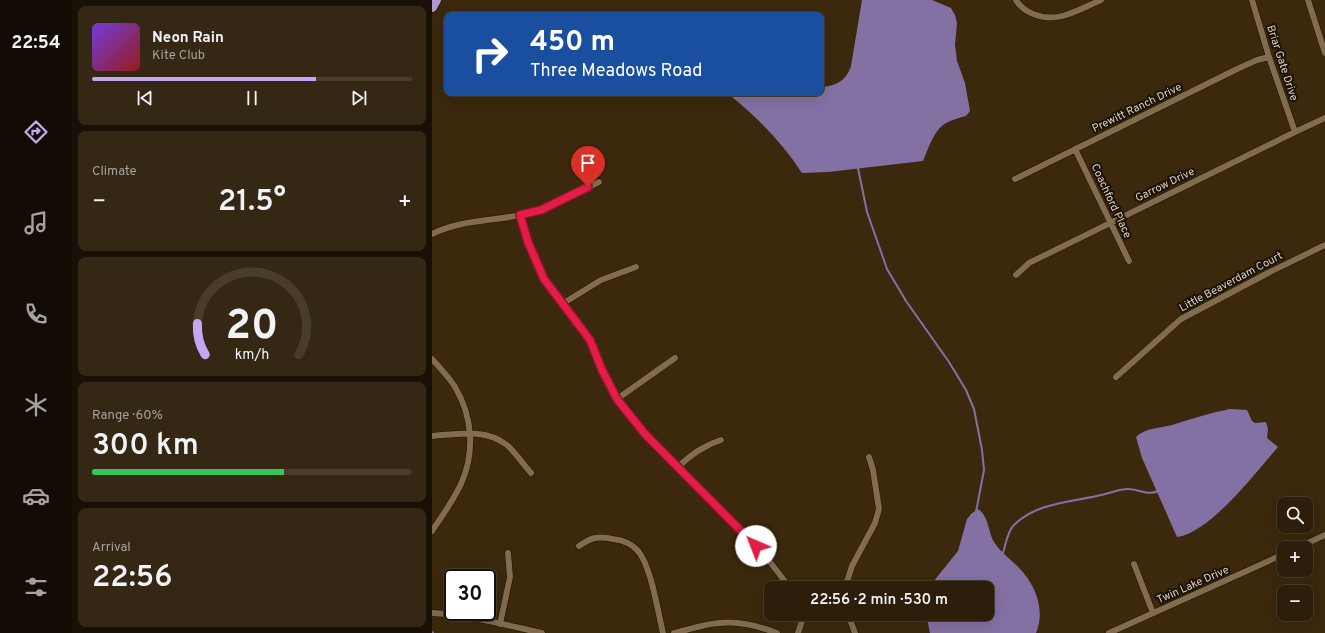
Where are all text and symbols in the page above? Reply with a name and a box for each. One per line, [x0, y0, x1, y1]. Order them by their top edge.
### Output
street label: Briar Gate Drive [1263, 23, 1301, 103]
text: 450 m [530, 25, 615, 61]
icon: right [464, 28, 516, 80]
text: Neon Rain [152, 29, 224, 48]
text: 22:54 [11, 32, 61, 55]
text: Kite Club [152, 48, 205, 64]
text: Three Meadows Road [530, 60, 702, 83]
street label: Prewitt Ranch Drive [1090, 80, 1184, 136]
icon: previous [134, 87, 156, 109]
icon: pause [241, 87, 263, 109]
icon: next [348, 87, 370, 109]
icon: directions [22, 118, 50, 146]
pin [571, 146, 605, 187]
icon: arrive [577, 152, 599, 174]
street label: Coachford Place [1088, 162, 1134, 241]
text: Climate [92, 164, 137, 180]
street label: Garrow Drive [1133, 165, 1197, 205]
text: 21.5° [218, 184, 286, 221]
text: − [92, 189, 106, 216]
text: + [398, 189, 412, 216]
icon: music [22, 209, 50, 237]
street label: Little Beaverdam Court [1177, 249, 1285, 315]
icon: phone [22, 300, 50, 328]
text: 20 [226, 300, 278, 353]
text: km/h [235, 345, 269, 363]
icon: climate [22, 391, 50, 419]
text: Range · 60% [92, 408, 163, 424]
text: 300 km [92, 428, 199, 465]
icon: car [22, 482, 50, 510]
map controls [1277, 497, 1313, 621]
button: search [1277, 497, 1313, 533]
position arrow [735, 525, 777, 567]
text: Arrival [92, 540, 131, 556]
button: + [1277, 541, 1313, 577]
text: 22:56 [92, 560, 172, 597]
street label: Twin Lake Drive [1155, 563, 1231, 607]
speed limit sign: 30 [444, 569, 496, 621]
icon: filters [22, 573, 50, 601]
button: − [1277, 585, 1313, 621]
text: 22:56 · 2 min · 530 m [810, 591, 948, 610]

